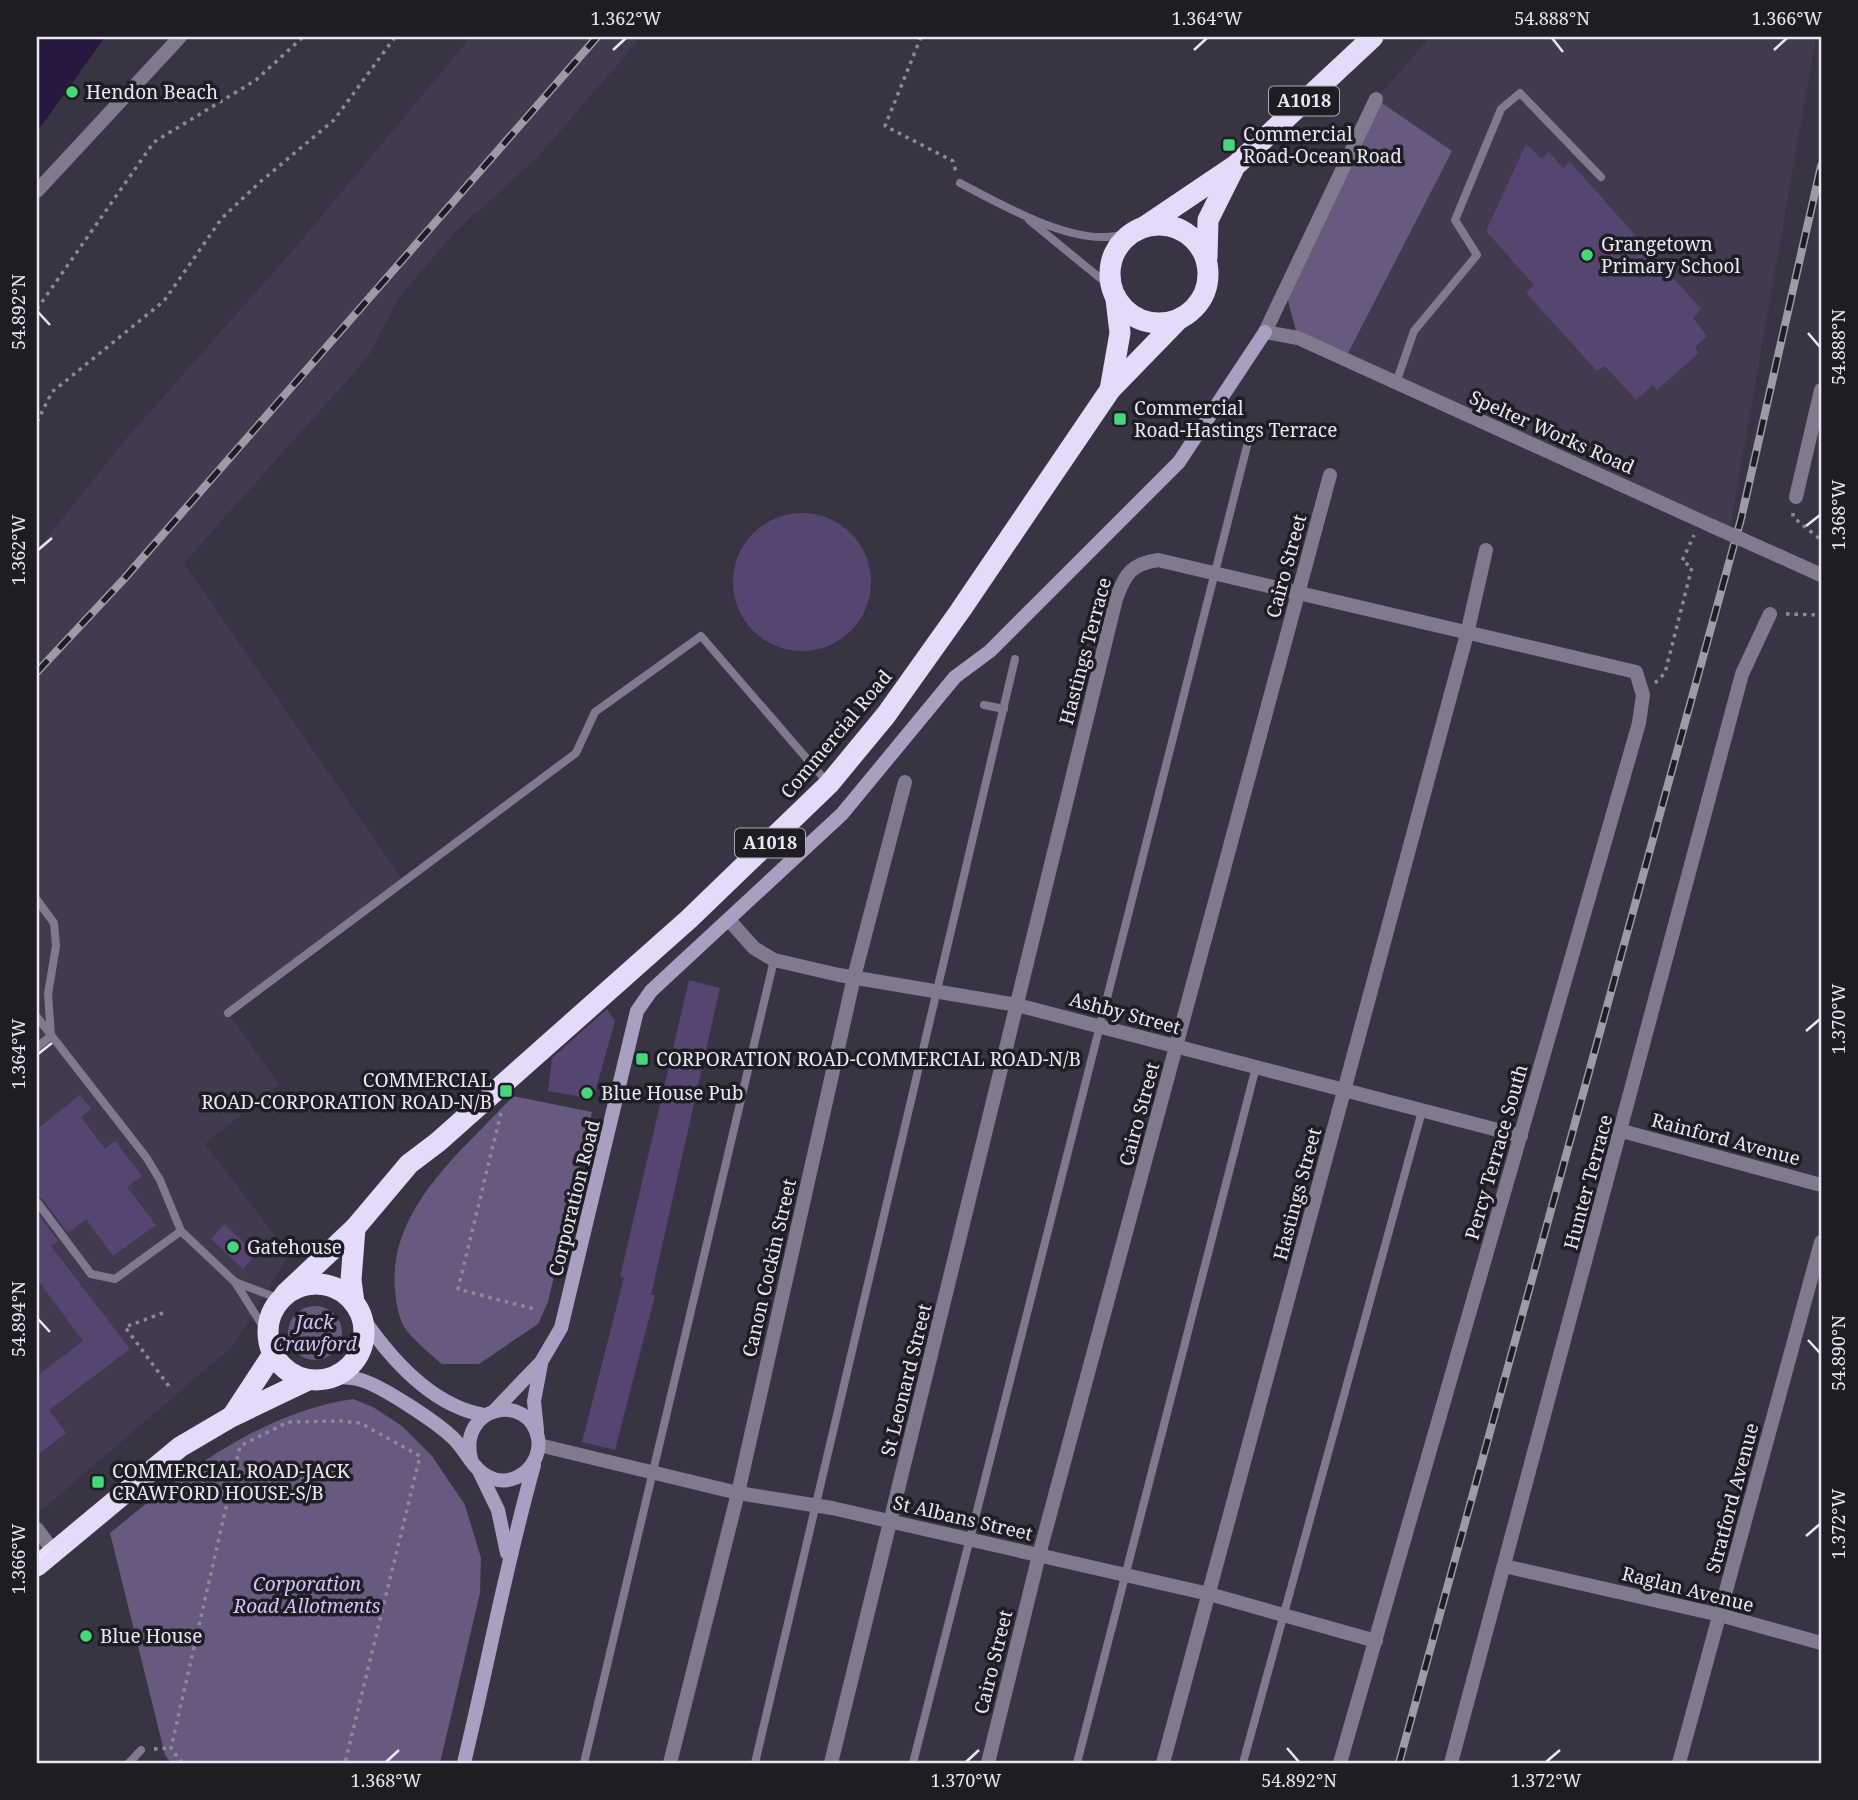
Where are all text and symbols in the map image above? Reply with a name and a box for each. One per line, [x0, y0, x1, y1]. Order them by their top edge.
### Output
text: 1.362°W [591, 6, 662, 30]
text: 1.364°W [1172, 6, 1243, 30]
text: 54.888°N [1514, 6, 1590, 30]
text: 1.366°W [1752, 6, 1823, 30]
place label: Hendon Beach [86, 79, 218, 105]
marker: Hendon Beach [64, 84, 80, 100]
road number: A1018 [1269, 86, 1339, 116]
place label: Commercial Road-Ocean Road [1243, 121, 1402, 169]
marker: Commercial Road-Ocean Road [1221, 137, 1237, 153]
place label: Grangetown Primary School [1601, 231, 1740, 279]
marker: Grangetown Primary School [1579, 247, 1595, 263]
text: 54.892°N [6, 274, 30, 350]
text: 54.888°N [1826, 309, 1850, 385]
street label: Spelter Works Road [1465, 384, 1639, 480]
place label: Commercial Road-Hastings Terrace [1134, 395, 1337, 443]
marker: Commercial Road-Hastings Terrace [1112, 411, 1128, 427]
text: 1.368°W [1826, 479, 1850, 550]
street label: Cairo Street [1260, 511, 1312, 621]
text: 1.362°W [6, 514, 30, 585]
street label: Hastings Terrace [1053, 574, 1117, 728]
street label: Commercial Road [774, 664, 898, 804]
road number: A1018 [735, 828, 805, 858]
text: 1.370°W [1826, 983, 1850, 1054]
street label: Ashby Street [1067, 986, 1184, 1040]
text: 1.364°W [6, 1018, 30, 1089]
place label: CORPORATION ROAD-COMMERCIAL ROAD-N/B [656, 1046, 1081, 1072]
marker: CORPORATION ROAD-COMMERCIAL ROAD-N/B [634, 1051, 650, 1067]
street label: Cairo Street [1113, 1059, 1165, 1169]
street label: Percy Terrace South [1459, 1061, 1533, 1243]
place label: COMMERCIAL ROAD-CORPORATION ROAD-N/B [201, 1067, 492, 1115]
place label: Blue House Pub [601, 1080, 743, 1106]
marker: COMMERCIAL ROAD-CORPORATION ROAD-N/B [498, 1083, 514, 1099]
marker: Blue House Pub [579, 1085, 595, 1101]
street label: Rainford Avenue [1649, 1107, 1803, 1171]
street label: Hunter Terrace [1557, 1112, 1619, 1252]
street label: Corporation Road [542, 1117, 606, 1279]
street label: Hastings Street [1267, 1125, 1327, 1263]
street label: Canon Cockin Street [736, 1176, 802, 1360]
place label: Gatehouse [247, 1234, 342, 1260]
marker: Gatehouse [225, 1239, 241, 1255]
text: 54.894°N [6, 1281, 30, 1357]
street label: St Leonard Street [874, 1301, 938, 1459]
park label: Jack Crawford [273, 1309, 358, 1357]
text: 54.890°N [1826, 1315, 1850, 1391]
street label: Stratford Avenue [1699, 1420, 1765, 1576]
place label: COMMERCIAL ROAD-JACK CRAWFORD HOUSE-S/B [112, 1458, 351, 1506]
marker: COMMERCIAL ROAD-JACK CRAWFORD HOUSE-S/B [90, 1474, 106, 1490]
text: 1.372°W [1826, 1488, 1850, 1559]
street label: St Albans Street [891, 1489, 1036, 1547]
text: 1.366°W [6, 1523, 30, 1594]
street label: Raglan Avenue [1619, 1560, 1757, 1618]
park label: Corporation Road Allotments [233, 1571, 381, 1619]
street label: Cairo Street [968, 1607, 1019, 1717]
place label: Blue House [100, 1623, 202, 1649]
marker: Blue House [78, 1628, 94, 1644]
text: 1.368°W [351, 1768, 422, 1792]
text: 1.370°W [931, 1768, 1002, 1792]
text: 54.892°N [1261, 1768, 1337, 1792]
text: 1.372°W [1511, 1768, 1582, 1792]

